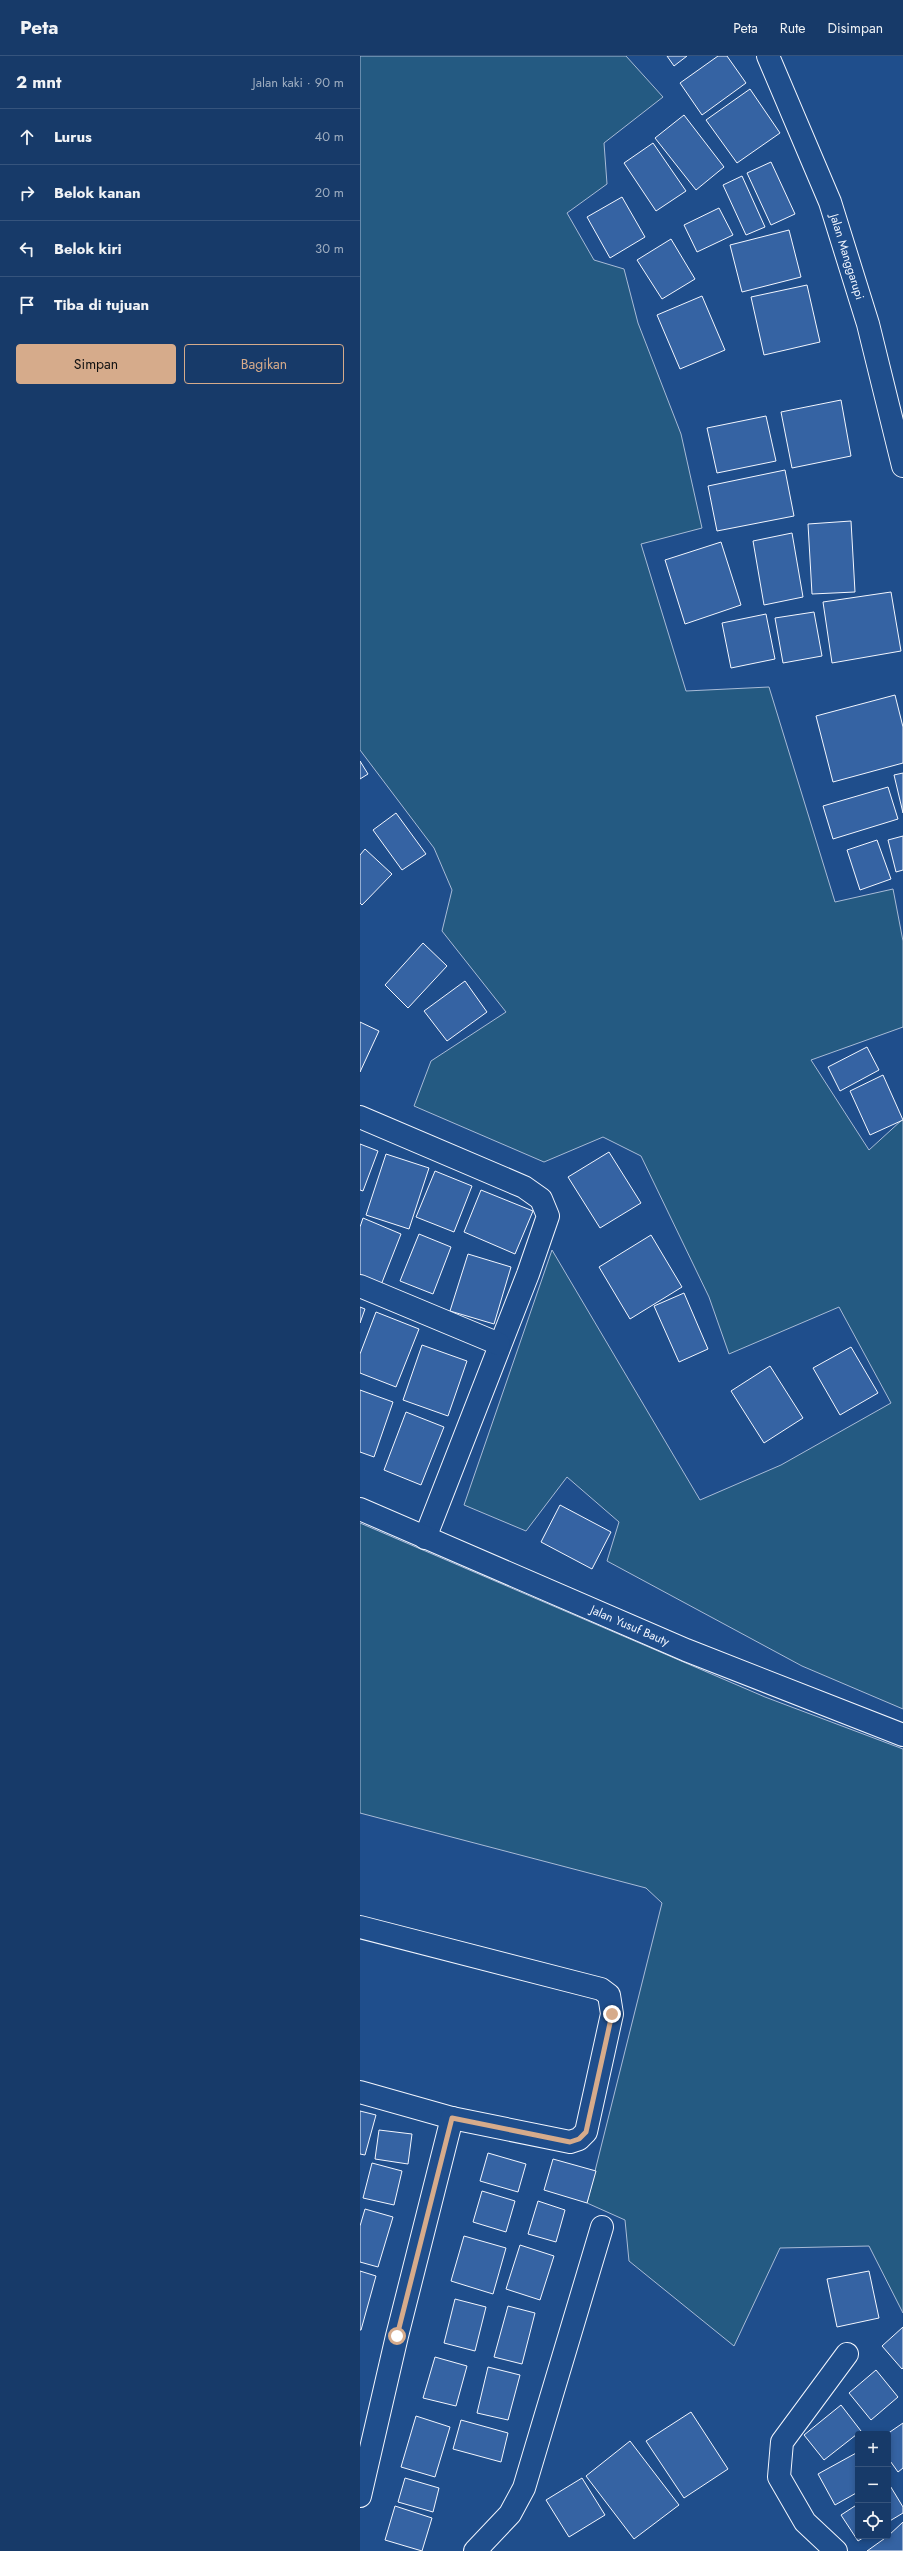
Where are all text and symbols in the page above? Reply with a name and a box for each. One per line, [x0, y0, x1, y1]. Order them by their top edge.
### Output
text: Peta [20, 14, 58, 41]
text: Peta [733, 18, 758, 38]
text: Rute [780, 18, 806, 38]
text: Disimpan [828, 18, 883, 38]
text: 2 mnt [16, 70, 61, 94]
text: Jalan kaki · 90 m [253, 73, 344, 92]
icon: ahead [16, 126, 38, 148]
text: Lurus [54, 126, 92, 148]
text: 40 m [315, 127, 344, 146]
icon: right [16, 182, 38, 204]
text: Belok kanan [54, 182, 141, 204]
text: 20 m [315, 183, 344, 202]
street label: Jalan Manggarupi [825, 210, 869, 302]
icon: left [16, 238, 38, 260]
text: Belok kiri [54, 238, 122, 260]
text: 30 m [315, 239, 344, 258]
icon: arrive [16, 294, 38, 316]
text: Tiba di tujuan [54, 294, 149, 316]
button: Simpan [16, 344, 176, 384]
button: Bagikan [184, 344, 344, 384]
street label: Jalan Yusuf Bauty [586, 1600, 673, 1651]
route end [603, 2005, 621, 2023]
route start [388, 2327, 406, 2345]
map controls [855, 2431, 891, 2539]
button: + [855, 2431, 891, 2467]
button: − [855, 2467, 891, 2503]
button: locate [855, 2503, 891, 2539]

